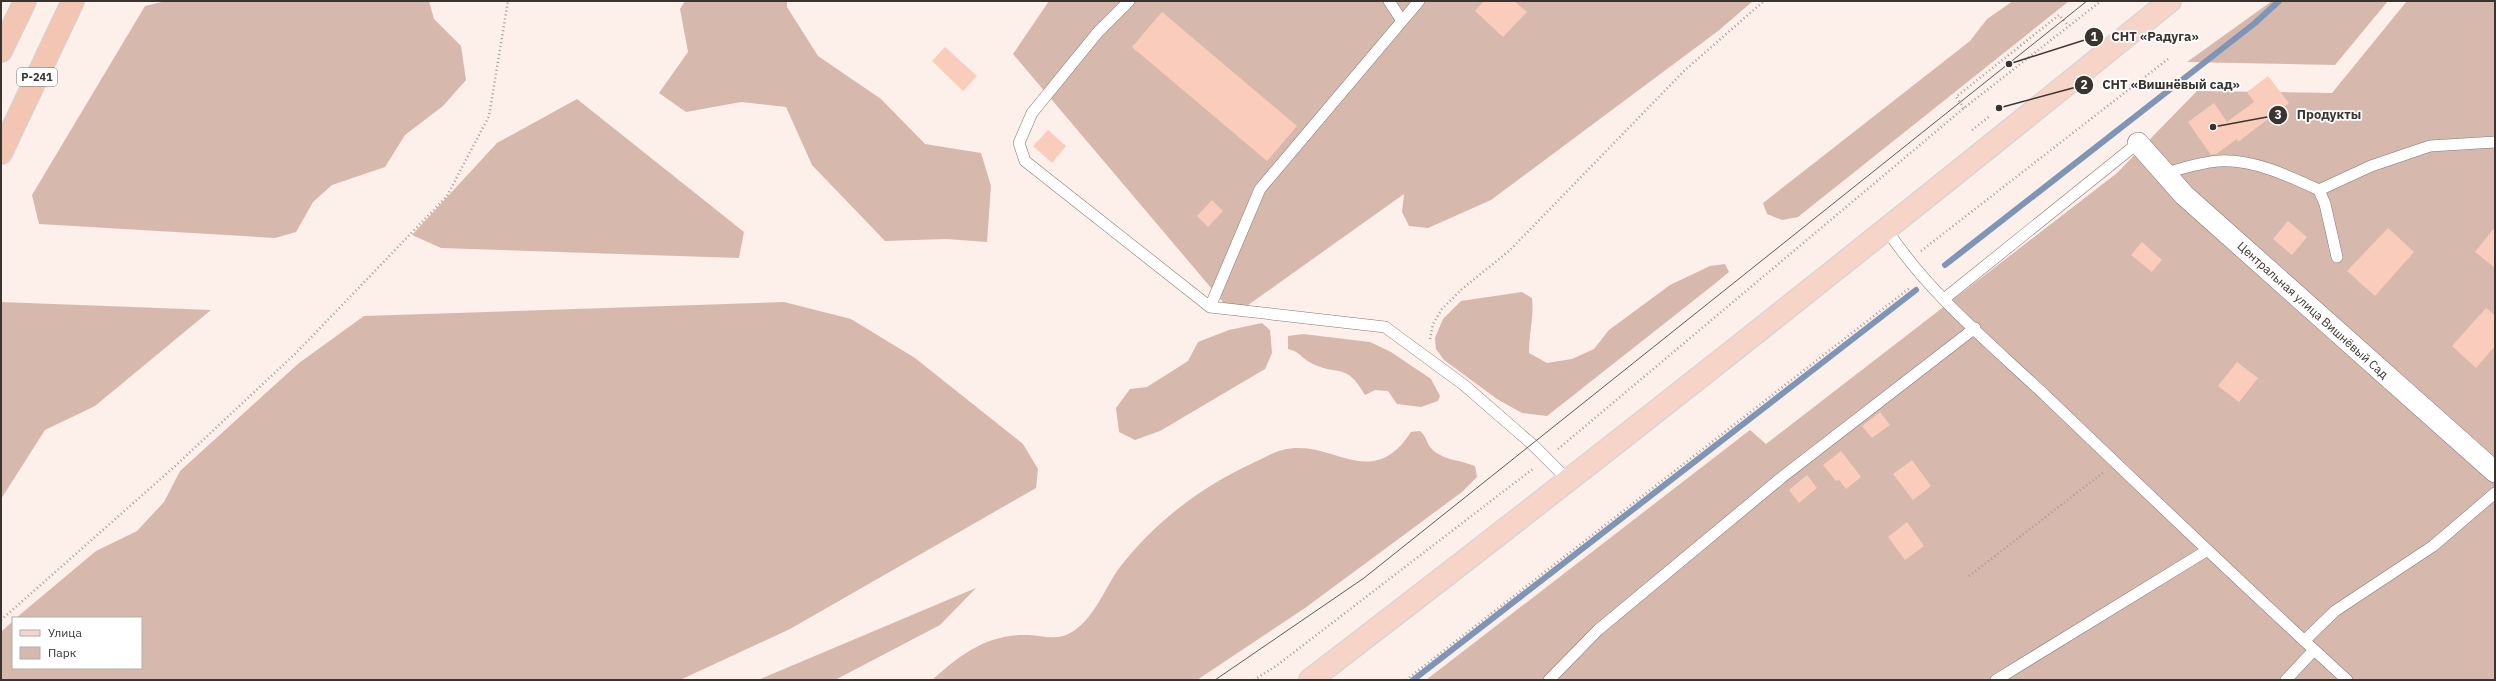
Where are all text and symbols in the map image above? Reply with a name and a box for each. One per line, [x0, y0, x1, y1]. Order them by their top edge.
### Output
callout: СНТ «Радуга» [2084, 24, 2207, 49]
text: СНТ «Радуга» [2111, 28, 2199, 45]
text: 1 [2090, 29, 2098, 44]
road number: Р-241 [17, 68, 57, 86]
callout: СНТ «Вишнёвый сад» [2074, 72, 2248, 97]
text: СНТ «Вишнёвый сад» [2102, 76, 2240, 93]
text: 2 [2080, 77, 2088, 92]
callout: Продукты [2268, 102, 2369, 127]
text: Продукты [2297, 106, 2361, 123]
text: 3 [2274, 107, 2282, 122]
street label: Центральная улица Вишнёвый Сад [2234, 238, 2392, 382]
legend [12, 617, 142, 669]
text: Улица [48, 625, 82, 640]
text: Парк [48, 645, 77, 660]

